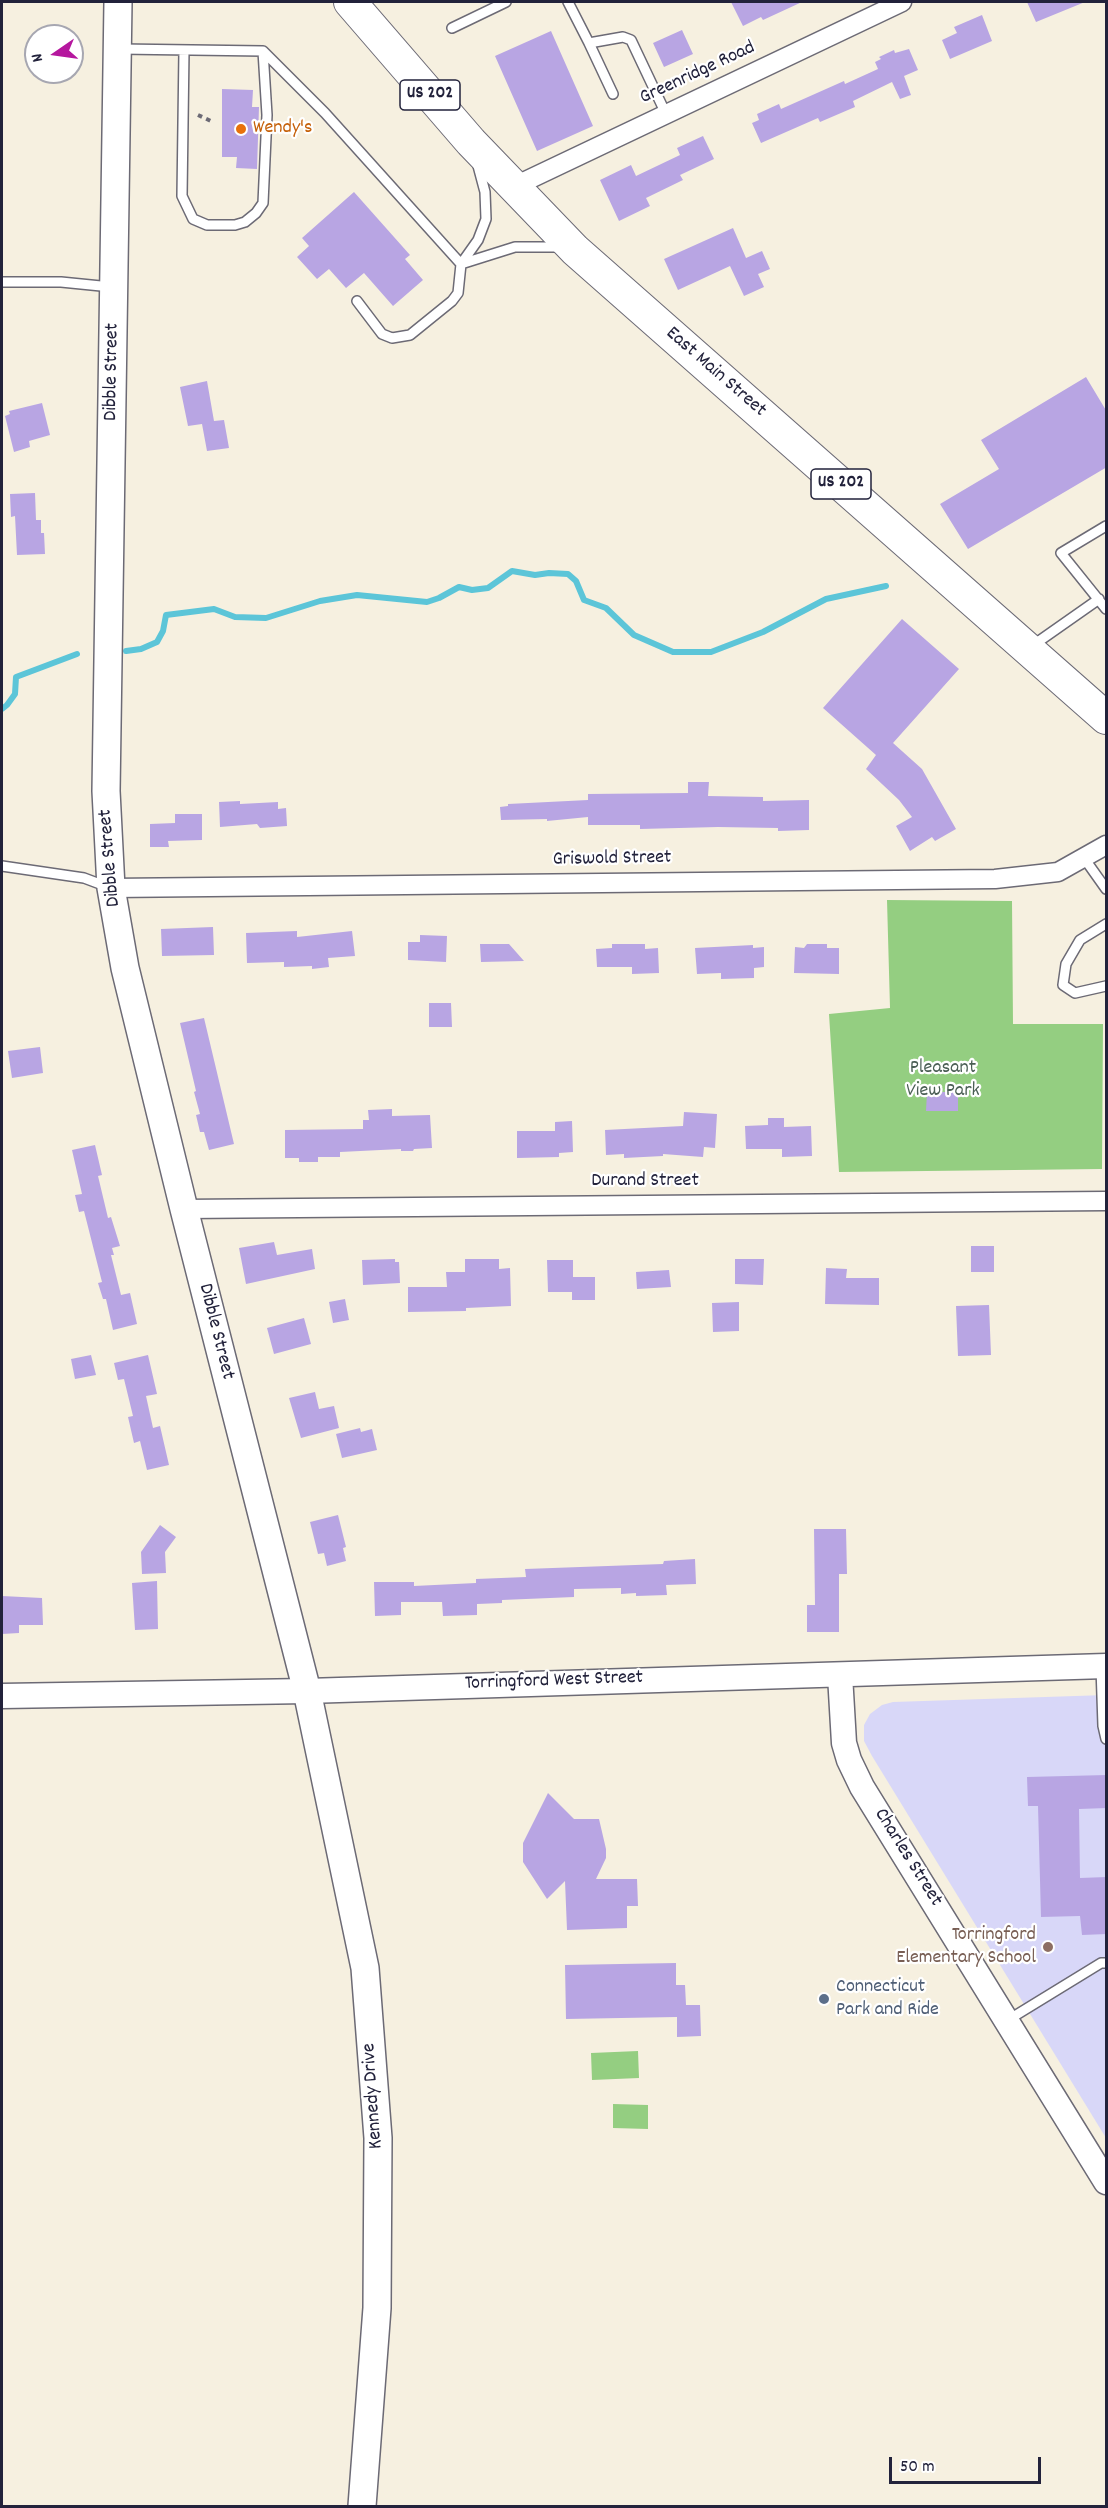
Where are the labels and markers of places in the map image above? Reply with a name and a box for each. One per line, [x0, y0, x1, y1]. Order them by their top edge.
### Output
place label: Wendy's [253, 117, 312, 141]
marker: Wendy's [234, 122, 248, 136]
place label: Torringford Elementary School [896, 1924, 1036, 1971]
marker: Torringford Elementary School [1041, 1940, 1055, 1954]
place label: Connecticut Park and Ride [836, 1976, 939, 2023]
marker: Connecticut Park and Ride [817, 1992, 831, 2006]

